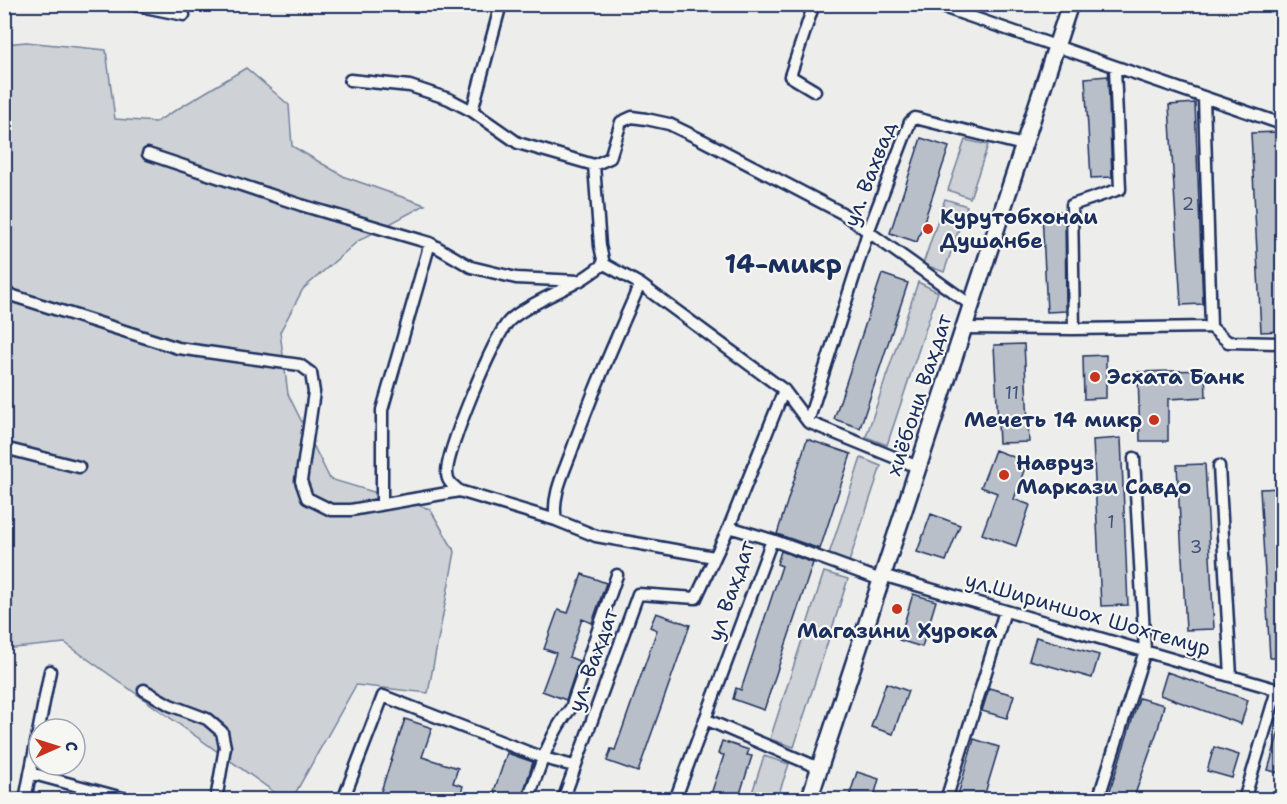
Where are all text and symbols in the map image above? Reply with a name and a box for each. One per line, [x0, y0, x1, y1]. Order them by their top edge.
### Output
street label: ул. Вахвад [837, 117, 903, 231]
house number: 2 [1182, 192, 1194, 216]
place label: Курутобхонаи Душанбе [940, 203, 1098, 255]
marker: Курутобхонаи Душанбе [921, 222, 935, 236]
district label: 14-микр [724, 245, 842, 282]
street label: хиёбони Ваҳдат [880, 310, 958, 480]
place label: Эсхата Банк [1107, 363, 1245, 391]
marker: Эсхата Банк [1088, 370, 1102, 384]
house number: 11 [1005, 381, 1019, 405]
place label: Мечеть 14 микр [964, 406, 1142, 434]
marker: Мечеть 14 микр [1147, 413, 1161, 427]
place label: Навруз Маркази Савдо [1016, 449, 1191, 501]
marker: Навруз Маркази Савдо [997, 468, 1011, 482]
house number: 1 [1107, 510, 1115, 534]
house number: 3 [1190, 535, 1202, 559]
street label: ул Ваҳдат [701, 537, 761, 645]
street label: ул.Шириншох Шохтемур [962, 565, 1214, 663]
marker: Магазини Хурока [890, 602, 904, 616]
street label: ул. Вахдат [561, 604, 625, 716]
place label: Магазини Хурока [797, 617, 998, 645]
north arrow [27, 717, 87, 777]
text: С [61, 741, 82, 752]

